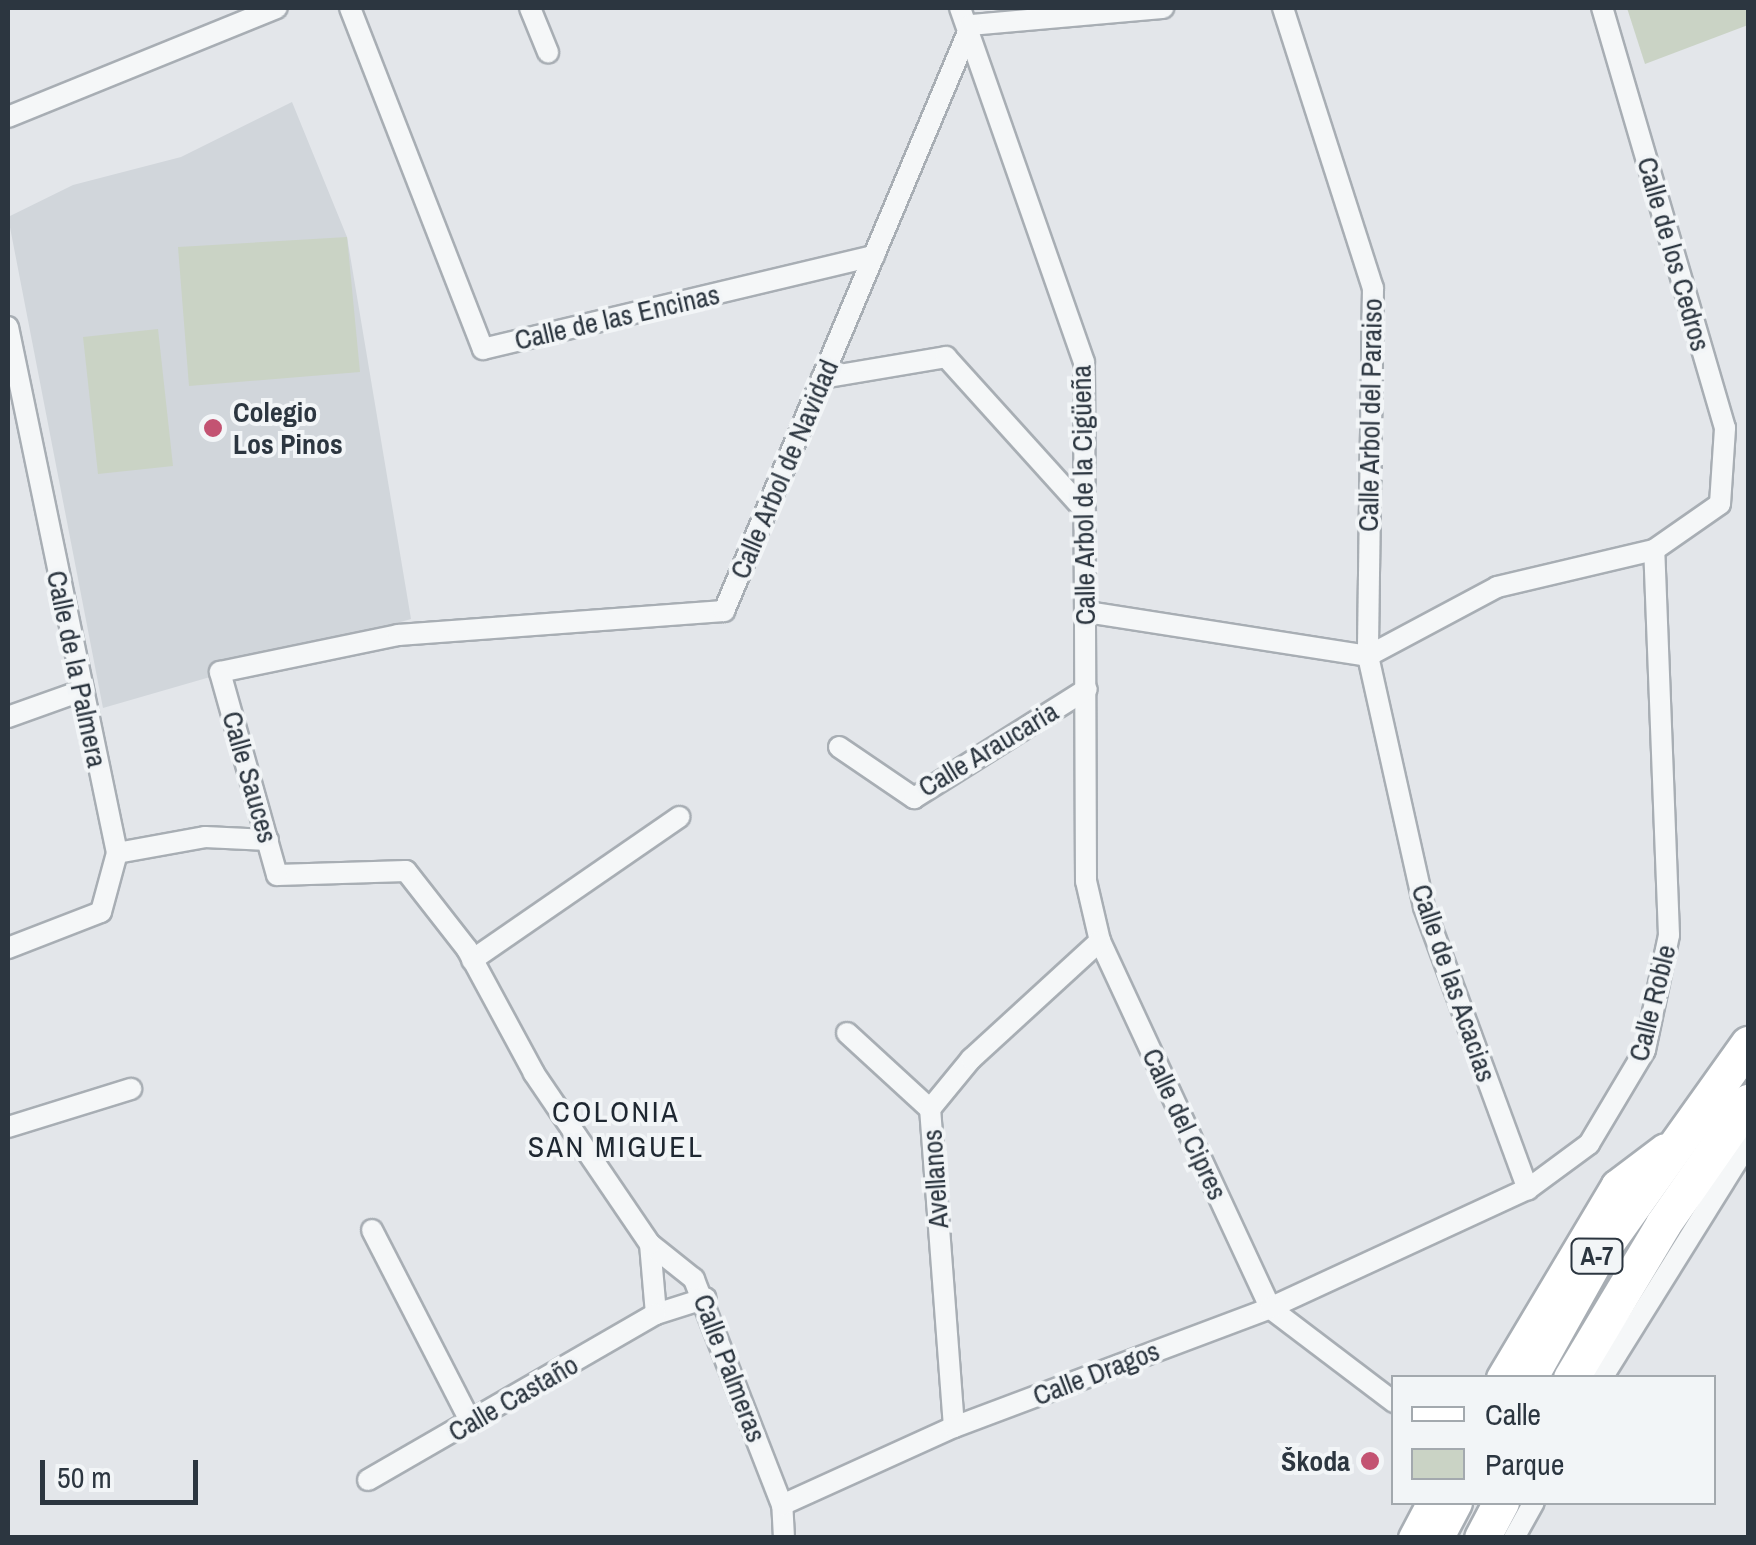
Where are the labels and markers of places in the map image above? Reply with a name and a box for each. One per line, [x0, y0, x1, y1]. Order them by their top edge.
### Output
place label: Colegio Los Pinos [233, 395, 343, 461]
marker: Colegio Los Pinos [202, 417, 224, 439]
place label: Škoda [1281, 1444, 1350, 1478]
marker: Škoda [1359, 1450, 1381, 1472]

